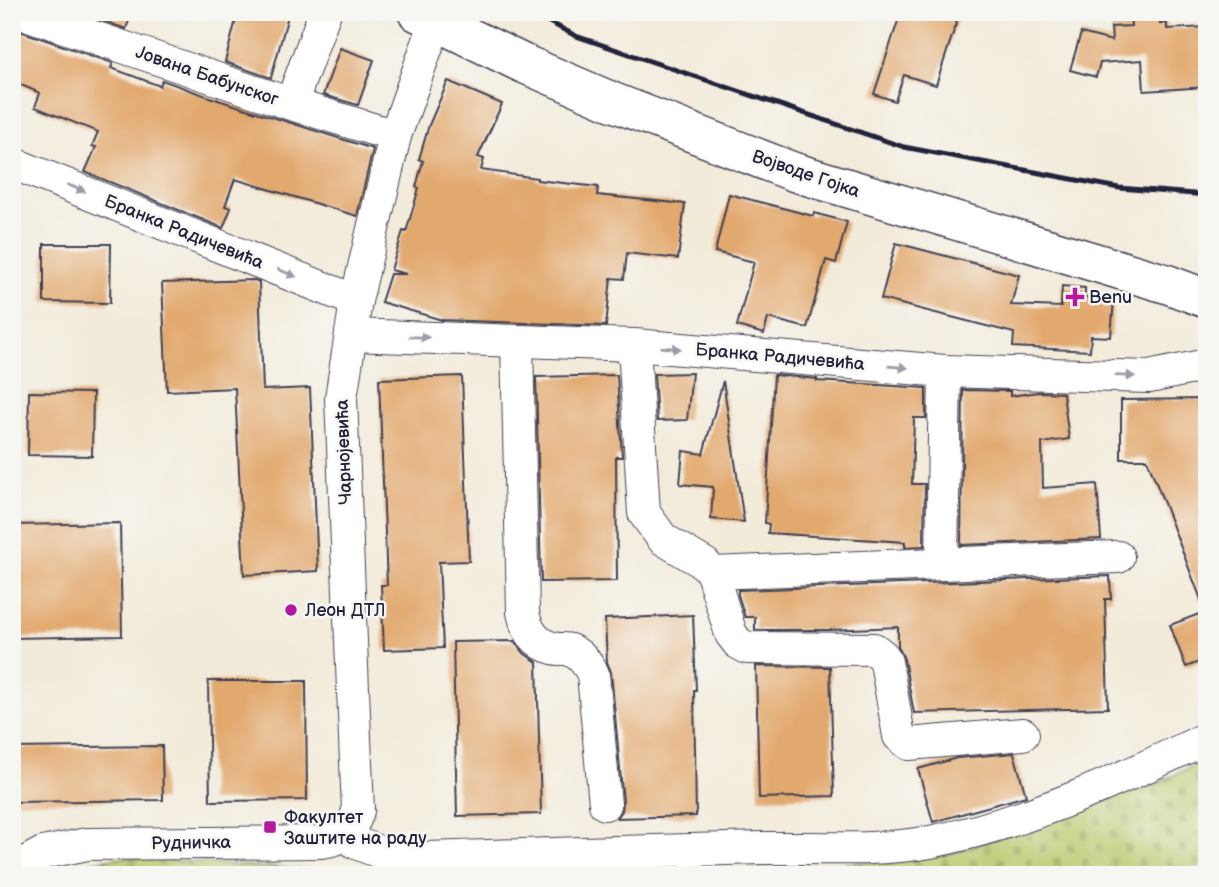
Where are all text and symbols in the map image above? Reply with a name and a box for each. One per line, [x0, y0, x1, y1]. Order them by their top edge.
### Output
street label: Јована Бабунског [133, 42, 281, 110]
street label: Војводе Гојка [749, 146, 863, 202]
one-way arrow [65, 183, 86, 194]
street label: Бранка Радичевића [101, 190, 267, 274]
one-way arrow [276, 268, 297, 279]
place label: Benu [1089, 287, 1132, 308]
marker: Benu [1067, 289, 1083, 305]
one-way arrow [409, 332, 431, 343]
street label: Бранка Радичевића [695, 339, 866, 375]
one-way arrow [660, 343, 682, 354]
one-way arrow [887, 362, 909, 373]
one-way arrow [1114, 371, 1136, 382]
street label: Чарнојевића [332, 399, 356, 505]
place label: Леон ДТЛ [304, 600, 386, 621]
marker: Леон ДТЛ [283, 602, 299, 618]
place label: Факултет Заштите на раду [284, 807, 427, 849]
marker: Факултет Заштите на раду [262, 819, 278, 835]
street label: Рудничка [151, 832, 232, 854]

